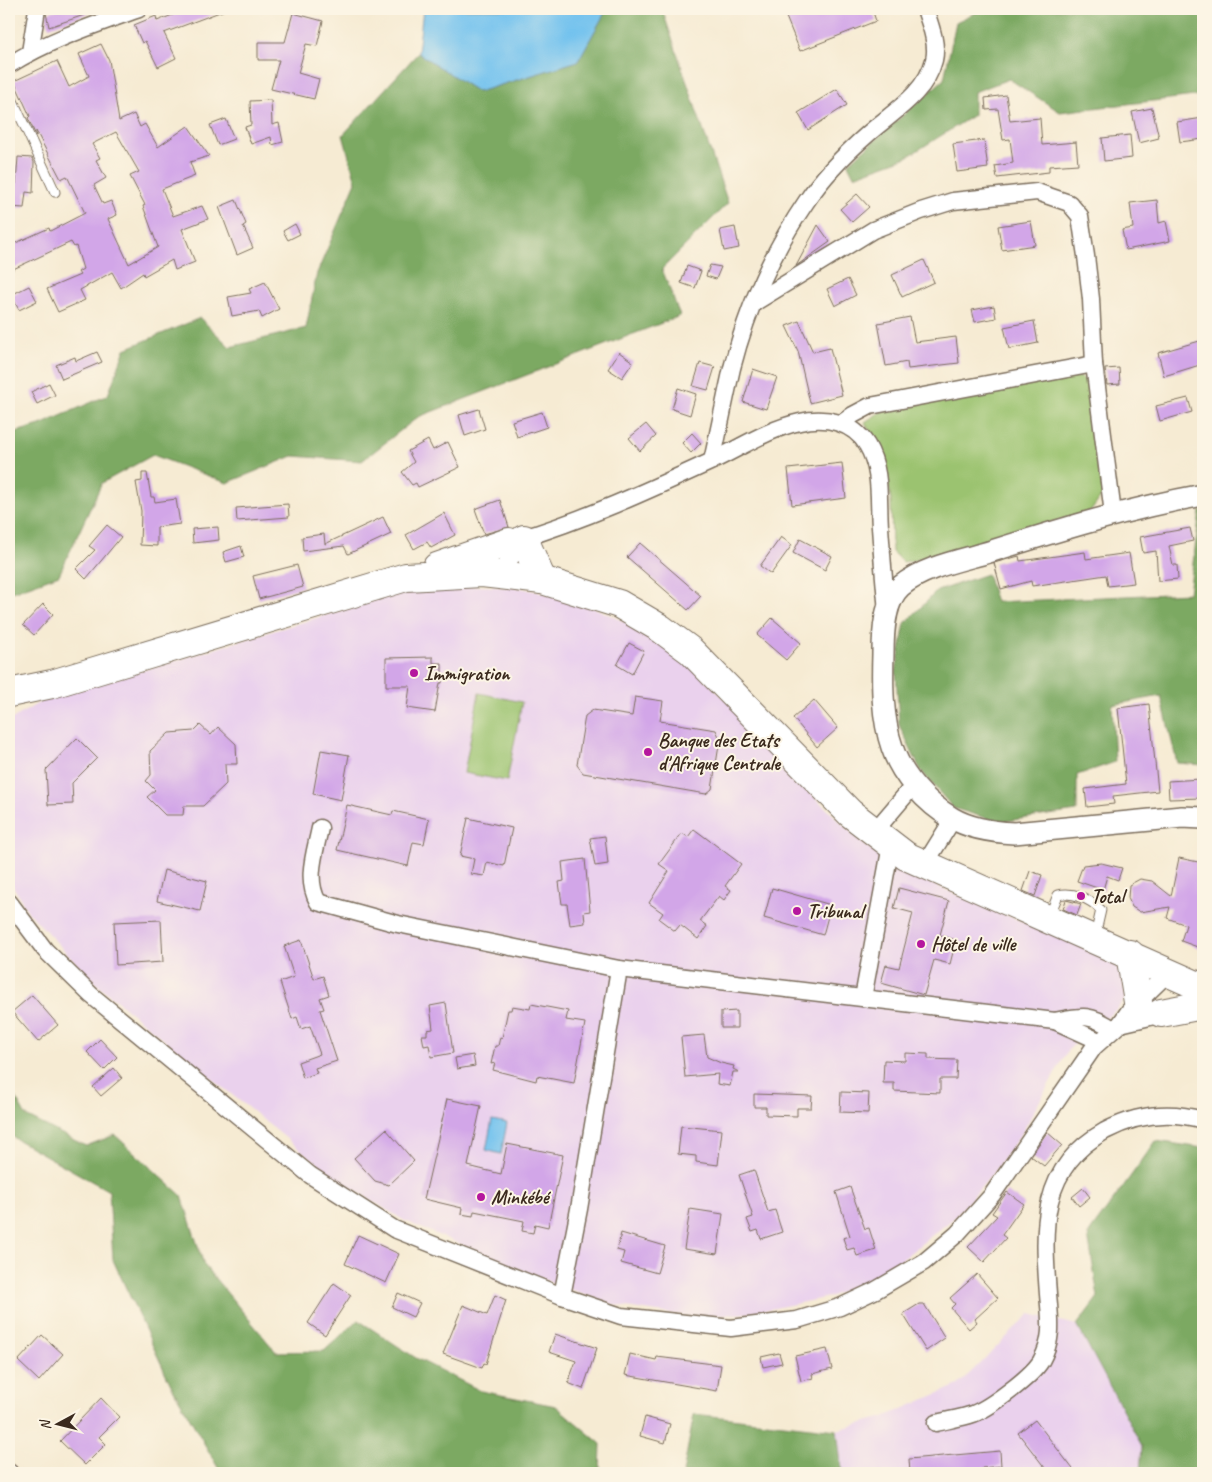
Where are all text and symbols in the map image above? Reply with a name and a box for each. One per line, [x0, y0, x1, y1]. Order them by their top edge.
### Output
place label: Immigration [424, 661, 511, 686]
marker: Immigration [408, 667, 420, 679]
place label: Banque des Etats d'Afrique Centrale [658, 728, 781, 776]
marker: Banque des Etats d'Afrique Centrale [642, 746, 654, 758]
place label: Total [1091, 884, 1127, 909]
marker: Total [1075, 890, 1087, 902]
place label: Tribunal [807, 899, 868, 924]
marker: Tribunal [791, 905, 803, 917]
place label: Hôtel de ville [931, 932, 1017, 957]
marker: Hôtel de ville [915, 938, 927, 950]
place label: Minkébé [491, 1185, 552, 1210]
marker: Minkébé [475, 1191, 487, 1203]
north arrow [32, 1400, 82, 1450]
text: N [36, 1418, 55, 1431]

